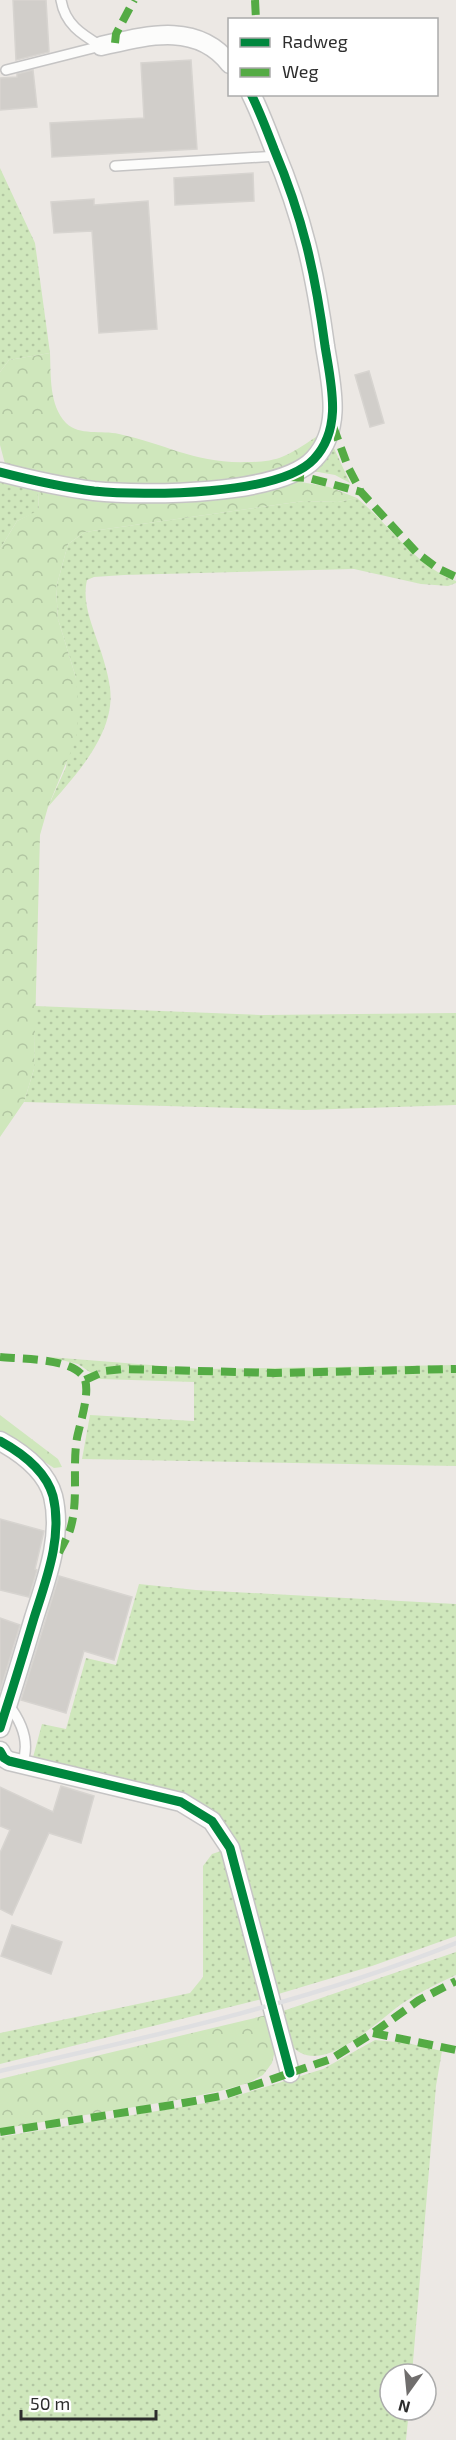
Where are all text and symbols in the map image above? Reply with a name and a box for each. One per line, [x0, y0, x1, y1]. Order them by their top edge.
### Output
legend [228, 18, 438, 96]
text: Radweg [282, 30, 348, 52]
text: Weg [282, 60, 318, 82]
north arrow [378, 2362, 438, 2422]
scale bar [21, 2383, 156, 2421]
text: 50 m [30, 2392, 70, 2414]
text: N [396, 2396, 412, 2418]

